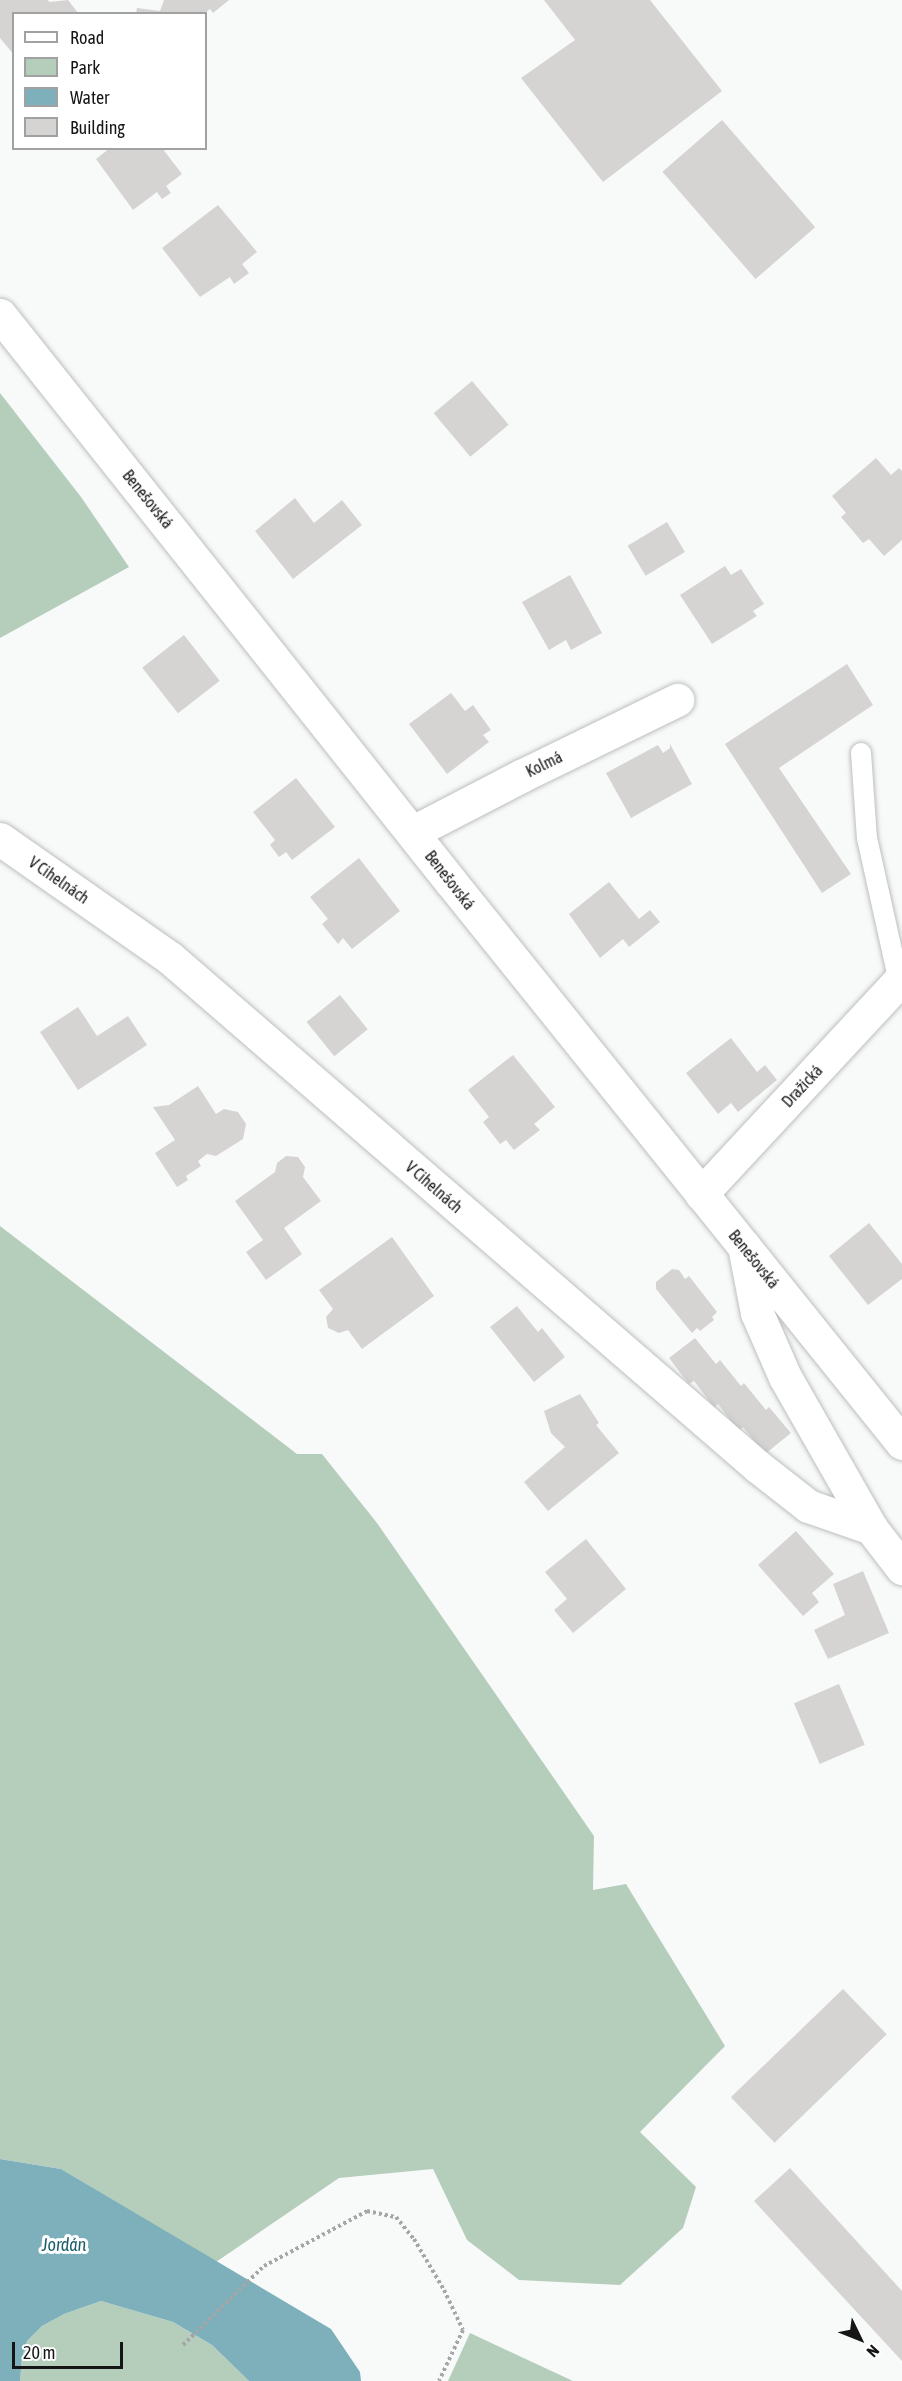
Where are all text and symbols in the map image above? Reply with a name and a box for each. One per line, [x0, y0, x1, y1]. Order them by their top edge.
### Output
legend [12, 12, 207, 150]
text: Road [70, 27, 104, 48]
text: Park [70, 57, 100, 78]
text: Water [70, 87, 109, 108]
text: Building [70, 117, 125, 138]
street label: Benešovská [119, 466, 177, 532]
street label: Kolmá [523, 747, 565, 781]
street label: Benešovská [421, 847, 479, 913]
street label: V Cihelnách [25, 852, 93, 908]
street label: Dražická [778, 1061, 826, 1111]
street label: V Cihelnách [402, 1157, 466, 1217]
street label: Benešovská [725, 1226, 783, 1292]
water label: Jordán [42, 2234, 86, 2256]
north arrow [830, 2309, 890, 2369]
scale bar [15, 2330, 126, 2368]
text: 20 m [23, 2342, 55, 2363]
text: N [863, 2342, 883, 2361]

